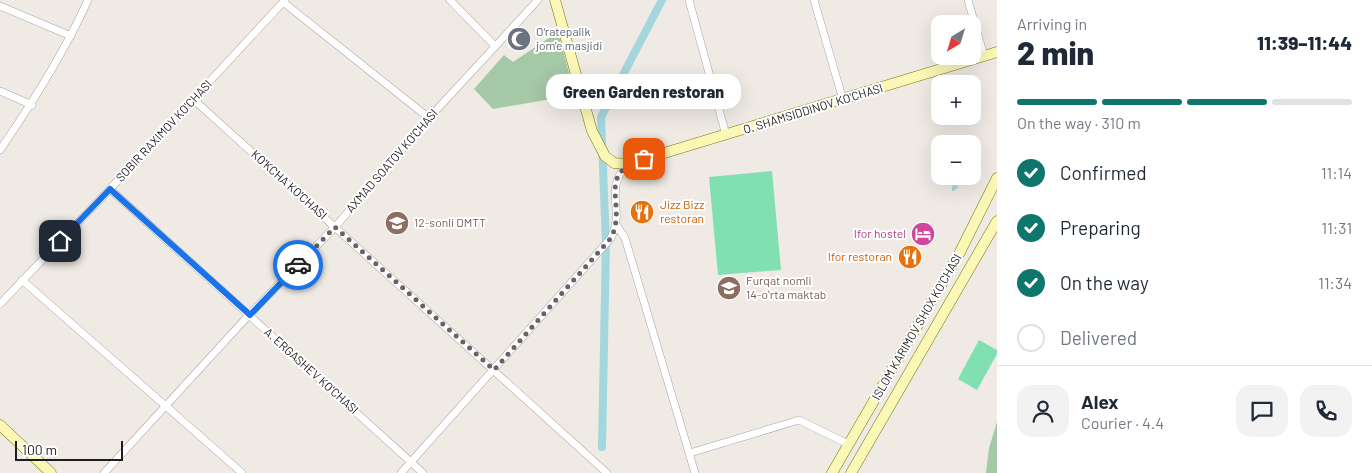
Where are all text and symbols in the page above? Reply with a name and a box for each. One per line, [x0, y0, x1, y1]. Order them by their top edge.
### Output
text: Arriving in [1017, 14, 1087, 33]
north arrow [931, 15, 981, 65]
map controls [931, 15, 981, 185]
place label: O'ratepalik jom'e masjidi [535, 24, 602, 52]
mosque icon: O'ratepalik jom'e masjidi [506, 26, 532, 52]
text: 11:39–11:44 [1257, 31, 1352, 54]
text: 2 min [1017, 33, 1094, 71]
callout: Green Garden restoran [546, 74, 742, 109]
button: + [931, 75, 981, 125]
street label: SOBIR RAXIMOV KO'CHASI [112, 77, 214, 184]
street label: O. SHAMSIDDINOV KO'CHASI [741, 80, 884, 136]
text: Green Garden restoran [563, 82, 724, 101]
street label: AXMAD SOATOV KO'CHASI [342, 106, 440, 215]
text: On the way · 310 m [1017, 113, 1141, 132]
button: − [931, 135, 981, 185]
pin [623, 138, 665, 180]
icon: bag [630, 145, 658, 173]
street label: KO'KCHA KO'CHASI [249, 147, 330, 222]
icon: check [1017, 159, 1045, 187]
text: Confirmed [1060, 161, 1147, 184]
text: 11:14 [1321, 163, 1352, 182]
place label: Jizz Bizz restoran [660, 197, 704, 225]
restaurant icon: Jizz Bizz restoran [629, 199, 655, 225]
school or university icon: 12-sonli DMTT [384, 210, 410, 236]
icon: check [1017, 214, 1045, 242]
place label: 12-sonli DMTT [414, 215, 486, 229]
text: Preparing [1060, 216, 1141, 239]
text: 11:31 [1322, 218, 1352, 237]
pin [39, 220, 81, 262]
hotel icon: Ifor hostel [910, 221, 936, 247]
place label: Ifor hostel [854, 226, 906, 240]
icon: home [46, 227, 74, 255]
courier [273, 240, 323, 290]
restaurant icon: Ifor restoran [897, 244, 923, 270]
place label: Ifor restoran [828, 249, 892, 263]
icon: car [284, 251, 312, 279]
street label: ISLOM KARIMOV SHOX KO'CHASI [868, 251, 964, 402]
icon: check [1017, 269, 1045, 297]
text: On the way [1060, 271, 1149, 294]
place label: Furqat nomli 14-oʻrta maktab [746, 273, 826, 301]
text: 11:34 [1318, 273, 1352, 292]
school or university icon: Furqat nomli 14-oʻrta maktab [716, 275, 742, 301]
street label: A. ERGASHEV KO'CHASI [262, 324, 362, 416]
text: Delivered [1060, 326, 1137, 349]
button: person [1017, 385, 1069, 437]
button: chat [1236, 385, 1288, 437]
button: phone [1300, 385, 1352, 437]
text: Alex [1081, 390, 1119, 413]
text: Courier · 4.4 [1081, 413, 1164, 432]
scale bar [15, 438, 122, 461]
text: 100 m [22, 441, 57, 458]

